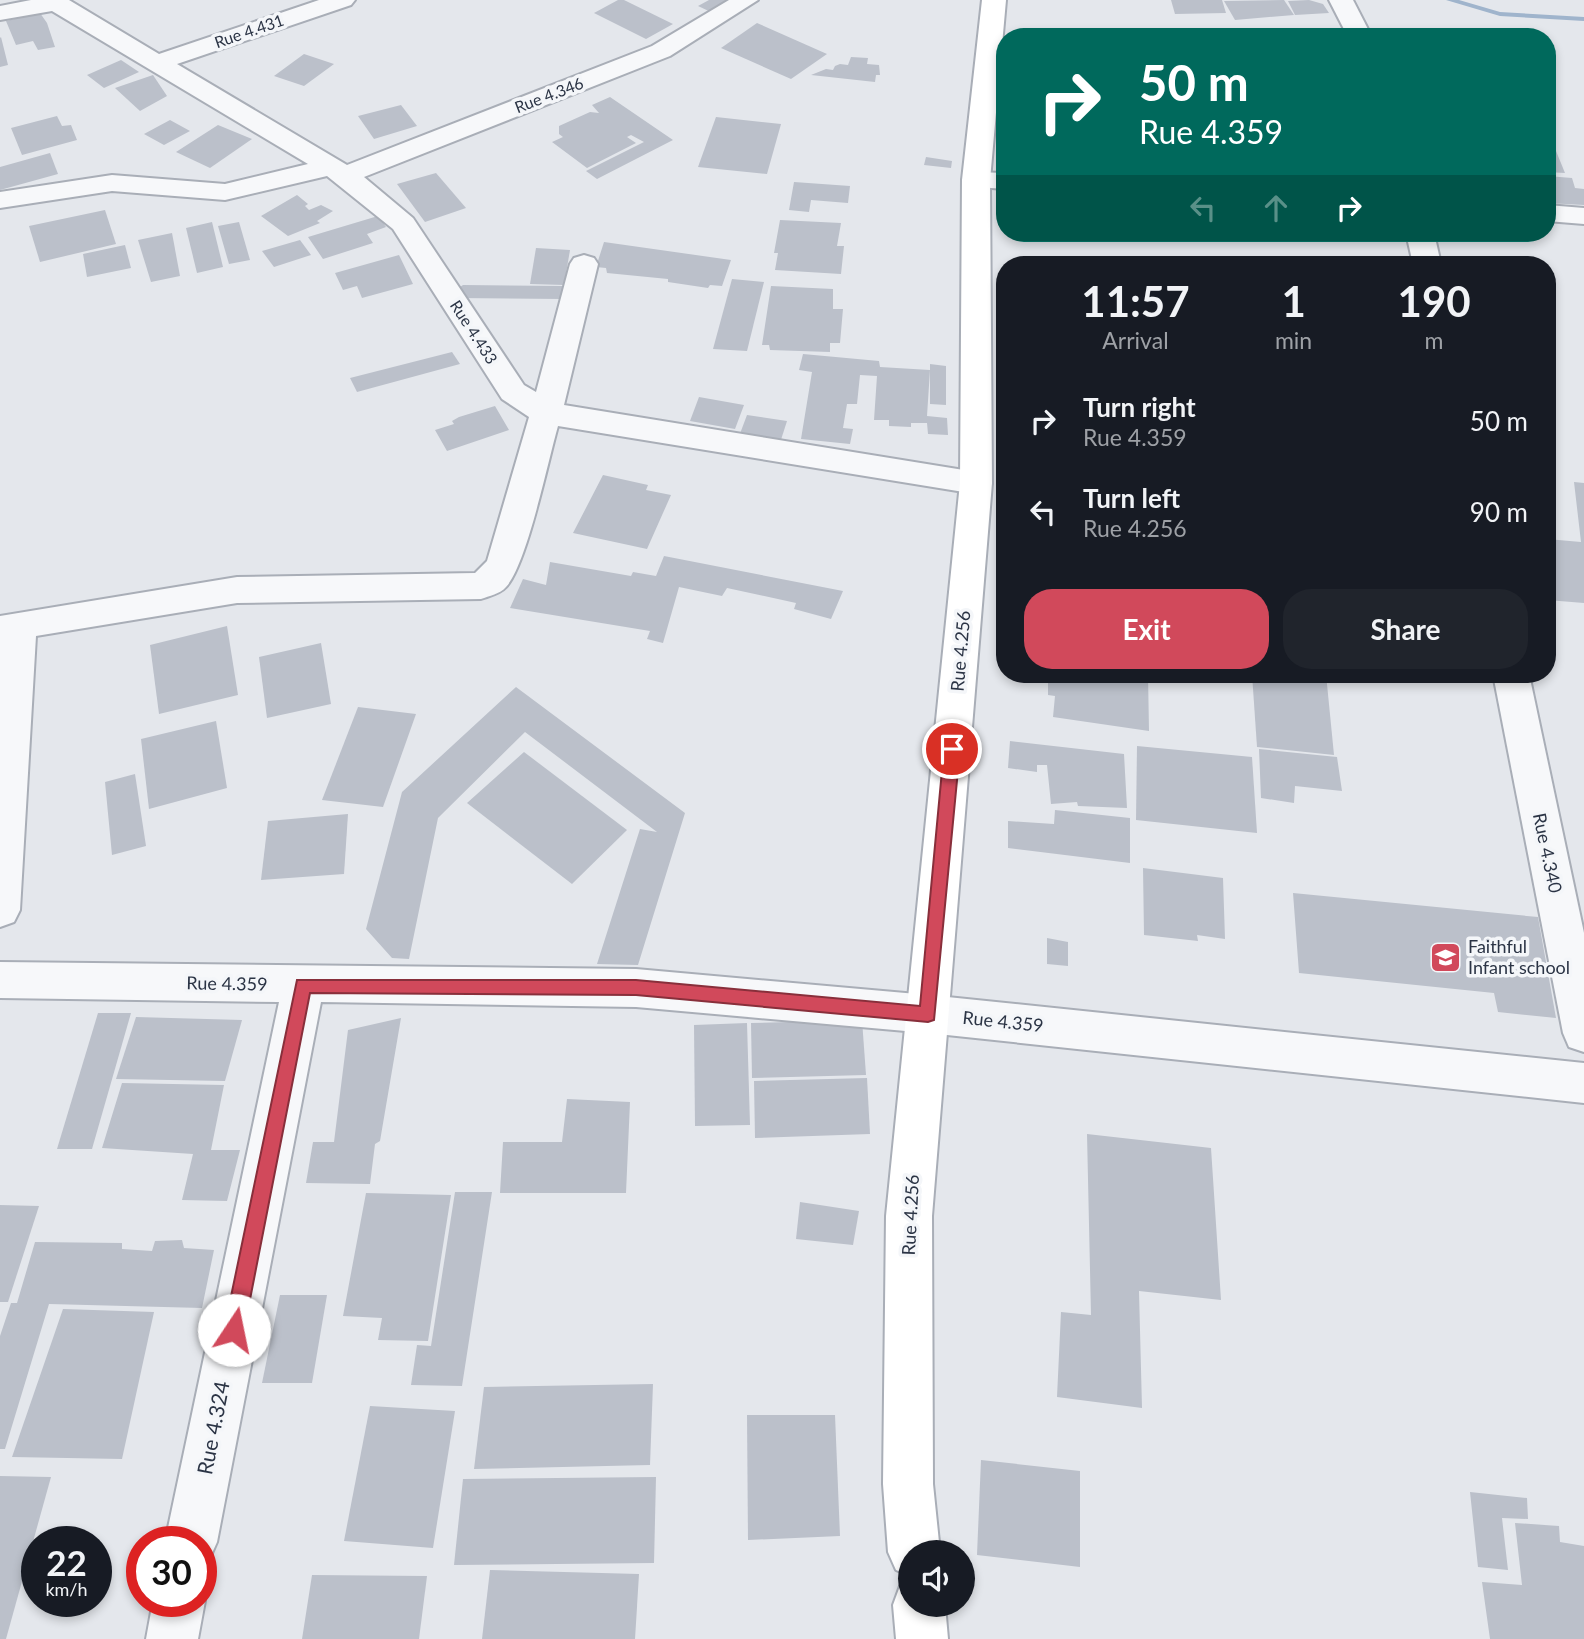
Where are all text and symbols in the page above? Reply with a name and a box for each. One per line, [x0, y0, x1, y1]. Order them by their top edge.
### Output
street label: Rue 4.431 [212, 10, 286, 51]
text: 50 m [1139, 53, 1249, 111]
icon: right [1024, 56, 1115, 147]
street label: Rue 4.346 [512, 73, 586, 116]
text: Rue 4.359 [1139, 112, 1283, 151]
icon: left [1184, 189, 1222, 227]
icon: ahead [1257, 189, 1295, 227]
icon: right [1330, 189, 1368, 227]
text: 11:57 [1081, 276, 1190, 326]
text: 1 [1281, 276, 1306, 326]
text: 190 [1398, 276, 1471, 326]
street label: Rue 4.433 [447, 296, 502, 367]
text: Arrival [1102, 326, 1169, 354]
text: min [1275, 326, 1312, 354]
text: m [1425, 326, 1444, 354]
text: Turn right [1083, 391, 1196, 423]
icon: right [1024, 402, 1062, 440]
text: 50 m [1470, 405, 1528, 437]
text: Rue 4.359 [1083, 423, 1187, 451]
text: Turn left [1083, 482, 1180, 514]
icon: left [1024, 493, 1062, 531]
text: 90 m [1470, 496, 1528, 528]
text: Rue 4.256 [1083, 514, 1187, 542]
button: Exit [1024, 589, 1269, 669]
button: Share [1283, 589, 1528, 669]
street label: Rue 4.256 [946, 610, 974, 692]
pin [922, 719, 982, 779]
icon: arrive [933, 730, 971, 768]
street label: Rue 4.340 [1529, 811, 1567, 895]
place label: Faithful Infant school [1468, 935, 1570, 978]
school or university icon: Faithful Infant school [1428, 940, 1462, 974]
street label: Rue 4.359 [186, 971, 268, 995]
street label: Rue 4.359 [962, 1006, 1045, 1036]
street label: Rue 4.256 [897, 1174, 923, 1256]
position arrow [197, 1293, 271, 1367]
street label: Rue 4.324 [191, 1379, 234, 1477]
speed limit sign: 30 [126, 1526, 217, 1617]
map controls [898, 1540, 975, 1617]
button: sound [898, 1540, 975, 1617]
text: 22 [46, 1541, 87, 1583]
text: km/h [45, 1578, 88, 1600]

